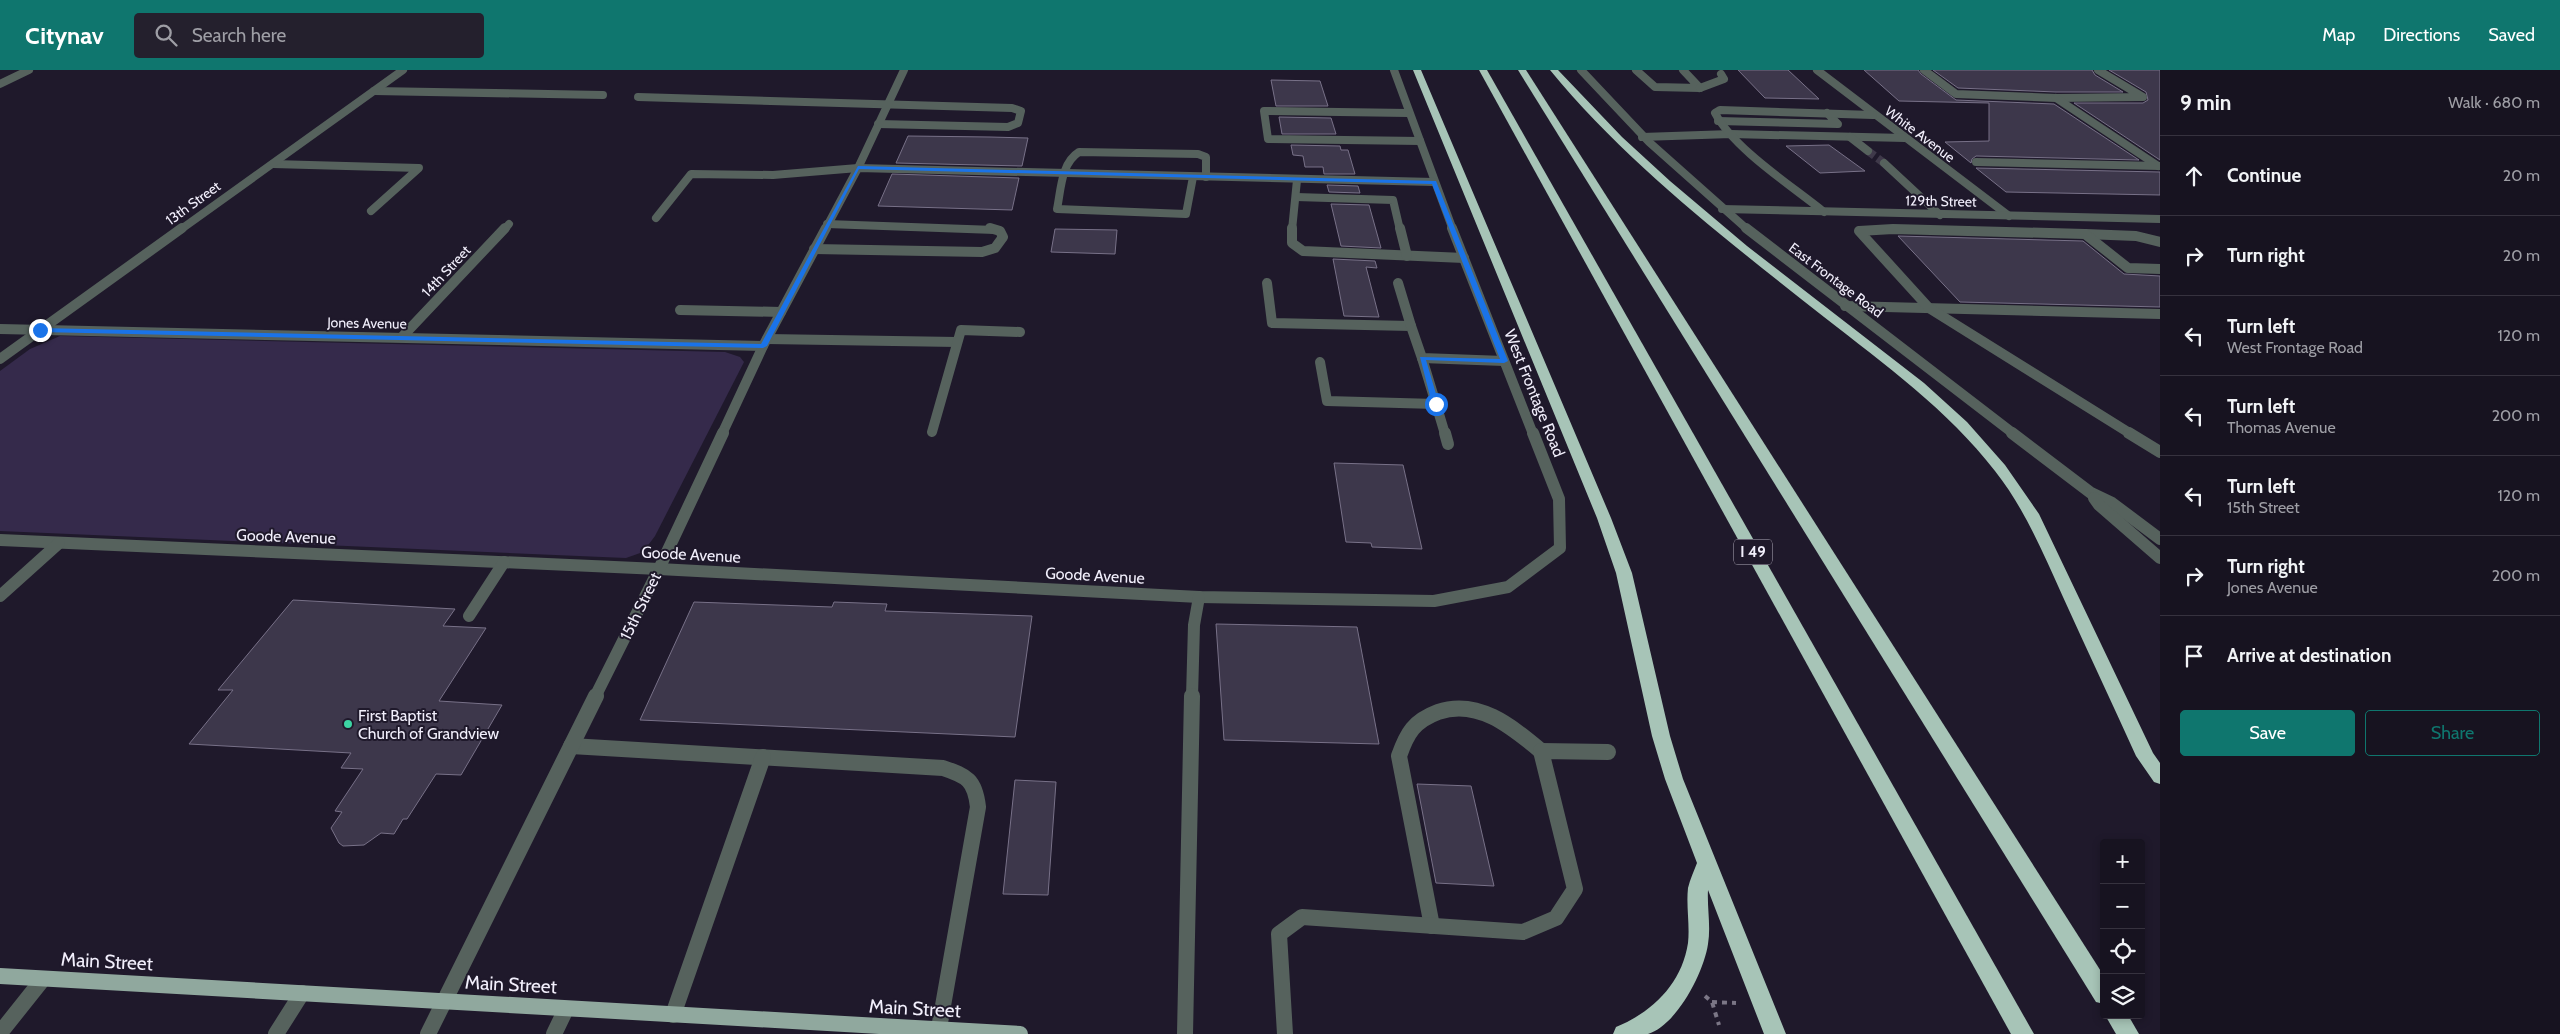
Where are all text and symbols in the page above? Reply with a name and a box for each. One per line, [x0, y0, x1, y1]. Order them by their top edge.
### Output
search box [134, 13, 484, 58]
text: Citynav [25, 21, 104, 50]
icon: search [152, 21, 180, 49]
text: Search here [192, 24, 286, 47]
text: Map [2322, 24, 2355, 46]
text: Directions [2383, 24, 2460, 46]
text: Saved [2488, 24, 2535, 46]
text: 9 min [2180, 90, 2231, 115]
text: Walk · 680 m [2448, 93, 2540, 112]
street label: White Avenue [1881, 102, 1959, 166]
icon: ahead [2180, 162, 2208, 190]
text: Continue [2227, 164, 2301, 187]
text: 20 m [2503, 166, 2540, 185]
street label: 13th Street [162, 177, 224, 229]
street label: 129th Street [1905, 191, 1977, 211]
street label: East Frontage Road [1785, 239, 1887, 321]
street label: 14th Street [418, 241, 475, 301]
icon: right [2180, 242, 2208, 270]
text: Turn right [2227, 244, 2305, 267]
text: 20 m [2503, 246, 2540, 265]
street label: Jones Avenue [326, 313, 407, 333]
text: Turn left [2227, 315, 2295, 338]
route end [29, 319, 52, 342]
icon: left [2180, 322, 2208, 350]
text: 120 m [2498, 326, 2540, 345]
street label: West Frontage Road [1500, 327, 1569, 460]
text: West Frontage Road [2227, 338, 2363, 357]
route start [1425, 393, 1448, 416]
text: Turn left [2227, 395, 2295, 418]
icon: left [2180, 402, 2208, 430]
text: 200 m [2492, 406, 2540, 425]
text: Thomas Avenue [2227, 418, 2336, 437]
text: Turn left [2227, 475, 2295, 498]
icon: left [2180, 482, 2208, 510]
text: 120 m [2498, 486, 2540, 505]
text: 15th Street [2227, 498, 2300, 517]
street label: Goode Avenue [236, 525, 336, 548]
road number: I 49 [1734, 540, 1772, 564]
street label: Goode Avenue [641, 542, 741, 567]
text: Turn right [2227, 555, 2305, 578]
icon: right [2180, 562, 2208, 590]
street label: Goode Avenue [1045, 563, 1145, 588]
text: 200 m [2492, 566, 2540, 585]
street label: 15th Street [616, 569, 665, 643]
text: Jones Avenue [2227, 578, 2318, 597]
icon: arrive [2180, 642, 2208, 670]
text: Arrive at destination [2227, 644, 2391, 667]
place label: First Baptist Church of Grandview [358, 706, 499, 743]
button: Save [2180, 710, 2355, 756]
button: Share [2365, 710, 2540, 756]
marker: First Baptist Church of Grandview [342, 718, 354, 730]
map controls [2100, 839, 2145, 1019]
button: + [2100, 839, 2145, 884]
button: − [2100, 884, 2145, 929]
button: locate [2100, 929, 2145, 974]
street label: Main Street [60, 948, 154, 975]
street label: Main Street [464, 971, 558, 998]
button: layers [2100, 974, 2145, 1019]
street label: Main Street [868, 995, 962, 1022]

